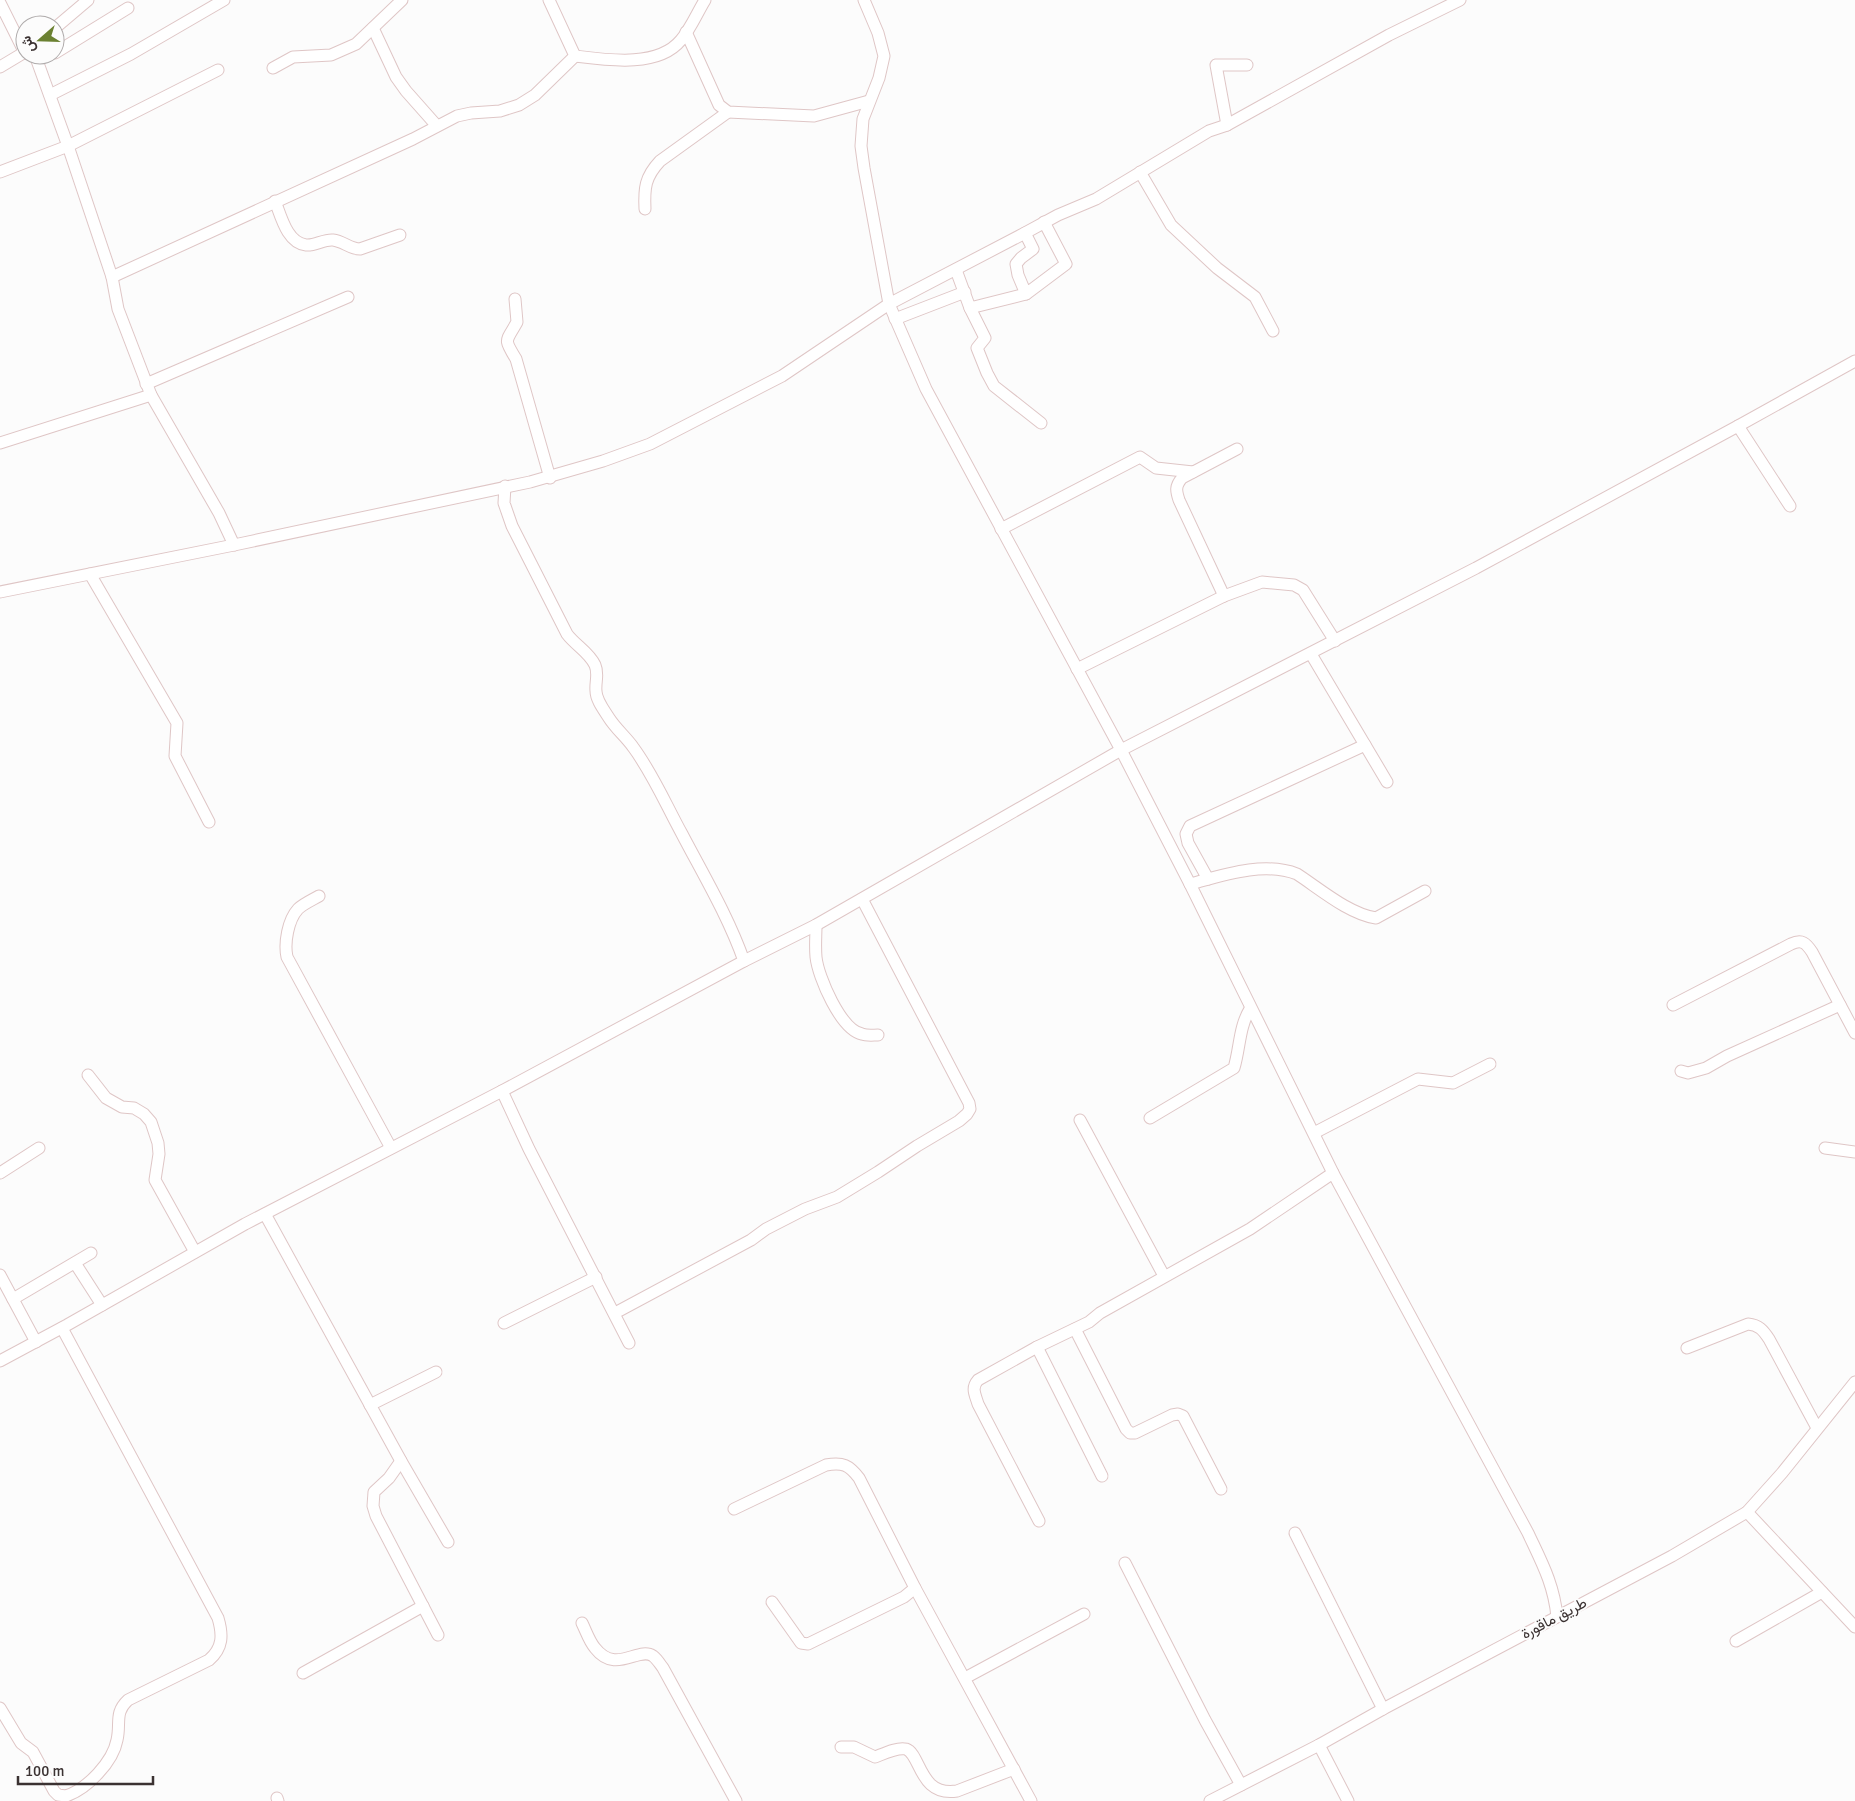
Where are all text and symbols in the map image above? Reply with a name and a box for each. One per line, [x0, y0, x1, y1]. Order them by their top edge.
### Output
north arrow [15, 15, 65, 65]
text: ش [17, 33, 39, 55]
street label: طريق ماقورة [1518, 1593, 1590, 1644]
scale bar [18, 1754, 152, 1786]
text: 100 m [25, 1762, 65, 1780]

